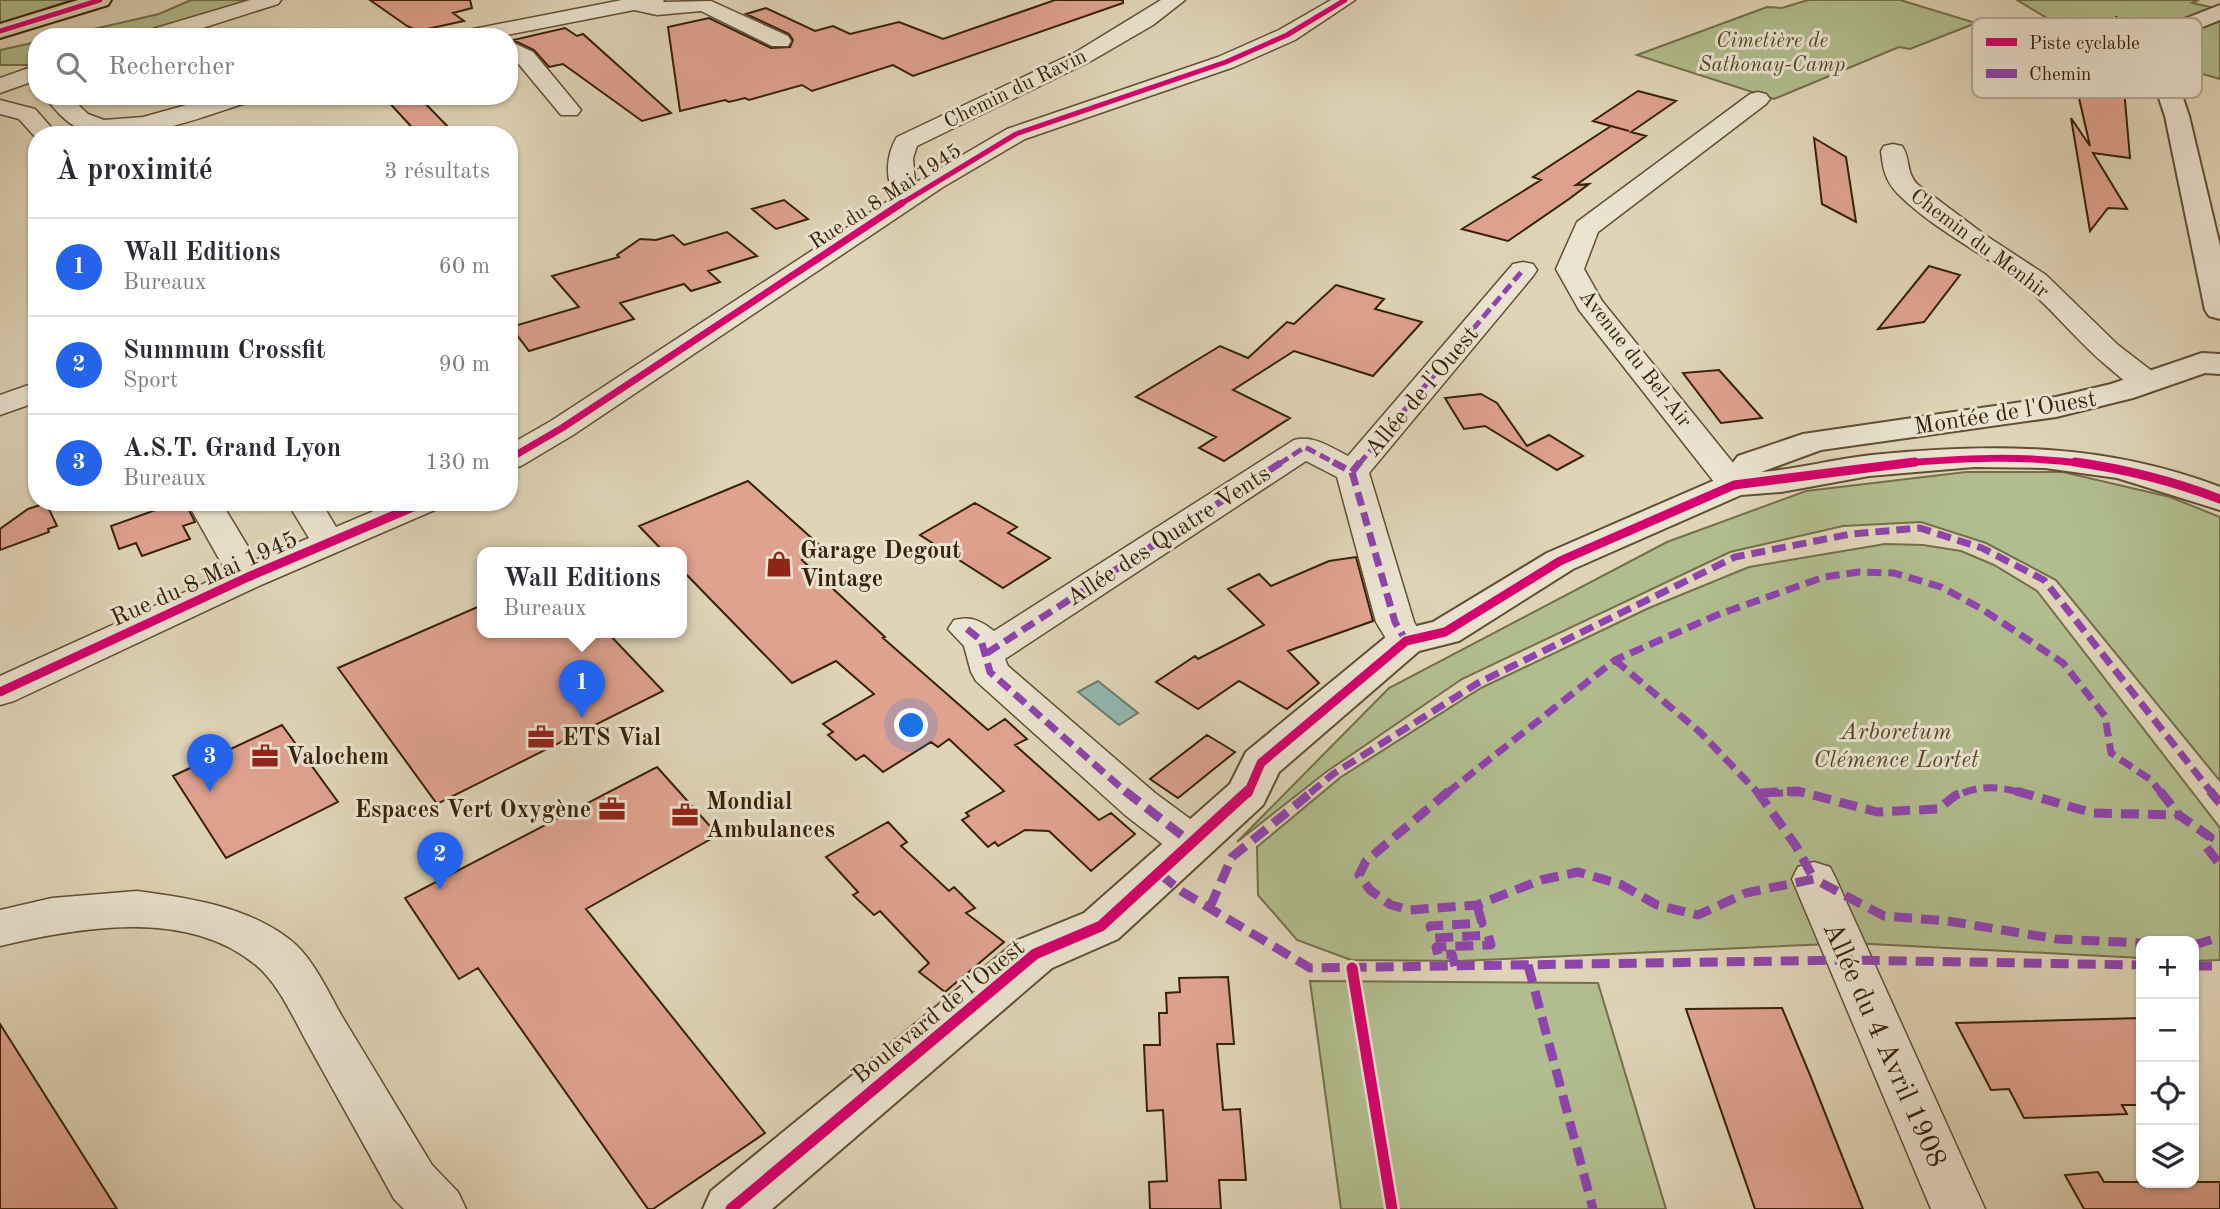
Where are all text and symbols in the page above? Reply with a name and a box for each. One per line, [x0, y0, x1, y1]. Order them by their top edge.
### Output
legend [1972, 18, 2202, 98]
search box [28, 28, 518, 105]
park label: Cimetière de Sathonay-Camp [1699, 31, 1845, 76]
text: Piste cyclable [2029, 35, 2140, 54]
street label: Chemin du Ravin [941, 46, 1090, 133]
icon: search [52, 48, 90, 86]
text: Rechercher [108, 54, 235, 80]
text: Chemin [2029, 66, 2091, 85]
street label: Rue du 8 Mai 1945 [806, 140, 965, 254]
text: À proximité [56, 156, 213, 186]
text: 3 résultats [384, 160, 490, 183]
street label: Chemin du Menhir [1906, 186, 2052, 303]
text: Wall Editions [123, 240, 281, 266]
text: 1 [72, 255, 86, 278]
text: 60 m [439, 255, 490, 278]
text: Bureaux [123, 271, 207, 294]
street label: Avenue du Bel-Air [1575, 286, 1695, 432]
street label: Allée de l'Ouest [1361, 322, 1484, 462]
text: Summum Crossfit [123, 338, 325, 364]
text: 2 [72, 353, 86, 376]
text: 90 m [439, 353, 490, 376]
text: Sport [123, 369, 178, 392]
street label: Montée de l'Ouest [1912, 388, 2098, 440]
text: A.S.T. Grand Lyon [123, 436, 341, 462]
text: 3 [72, 451, 86, 474]
text: 130 m [425, 451, 490, 474]
street label: Allée des Quatre Vents [1063, 462, 1275, 611]
text: Bureaux [123, 467, 207, 490]
street label: Rue du 8 Mai 1945 [108, 528, 302, 632]
place label: Garage Degout Vintage [800, 540, 961, 592]
popup [477, 547, 687, 638]
shop icon: Garage Degout Vintage [764, 549, 794, 579]
text: Wall Editions [503, 566, 661, 592]
text: Bureaux [503, 597, 587, 620]
pin: 1 [559, 660, 605, 718]
your location [894, 708, 928, 742]
park label: Arboretum Clémence Lortet [1813, 721, 1979, 773]
office icon: ETS Vial [526, 722, 556, 752]
place label: ETS Vial [562, 727, 661, 751]
pin: 3 [187, 734, 233, 792]
office icon: Valochem [250, 741, 280, 771]
place label: Valochem [286, 746, 389, 770]
place label: Mondial Ambulances [706, 791, 835, 843]
office icon: Espaces Vert Oxygène [597, 794, 627, 824]
place label: Espaces Vert Oxygène [354, 799, 591, 823]
office icon: Mondial Ambulances [670, 800, 700, 830]
pin: 2 [417, 832, 463, 890]
street label: Allée du 4 Avril 1908 [1816, 918, 1950, 1172]
street label: Boulevard de l'Ouest [849, 936, 1030, 1089]
map controls [2136, 936, 2199, 1188]
button: + [2136, 936, 2199, 999]
button: − [2136, 999, 2199, 1062]
button: locate [2136, 1062, 2199, 1125]
button: layers [2136, 1125, 2199, 1188]

